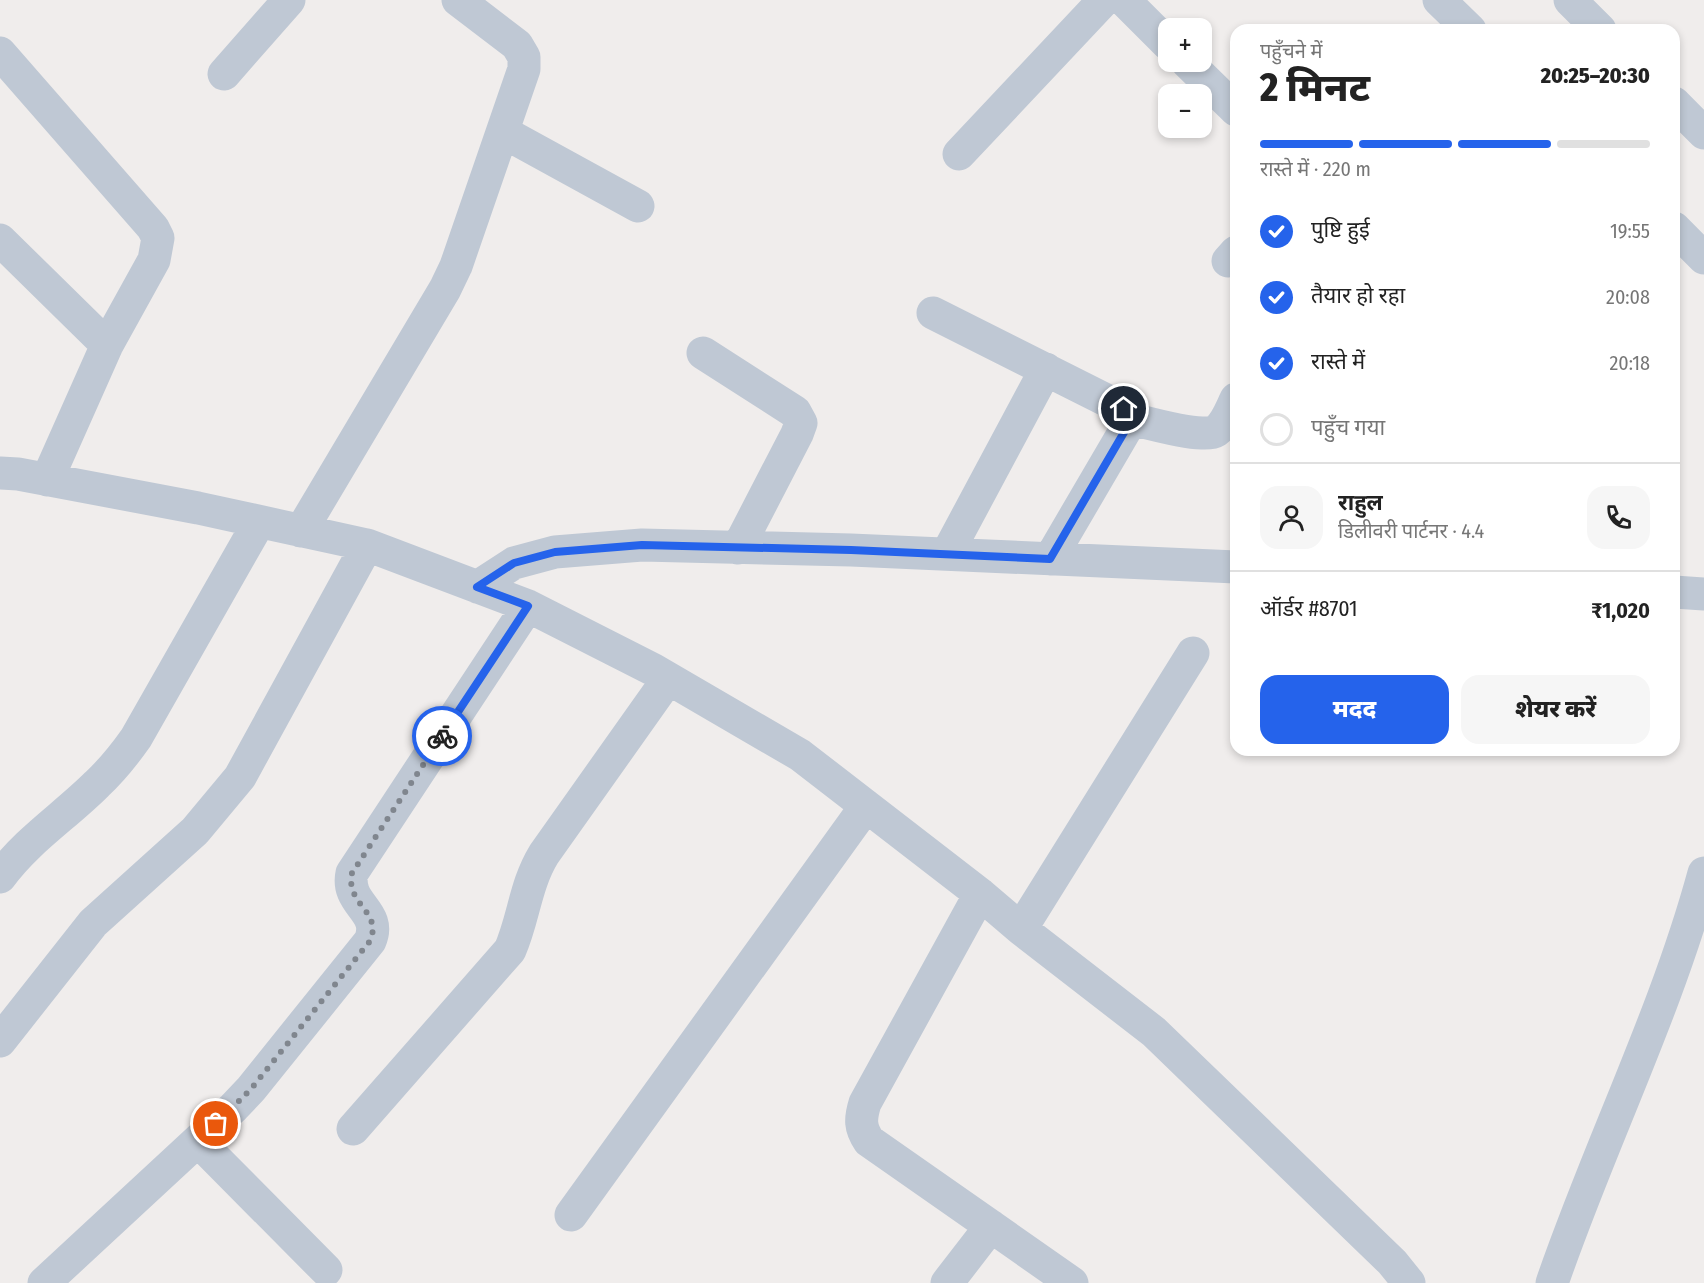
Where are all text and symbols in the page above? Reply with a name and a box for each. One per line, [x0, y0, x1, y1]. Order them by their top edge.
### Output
map controls [1158, 18, 1212, 138]
button: + [1158, 18, 1212, 72]
text: पहुँचने में [1260, 39, 1322, 63]
text: 20:25–20:30 [1541, 62, 1650, 89]
text: 2 मिनट [1260, 65, 1370, 111]
button: − [1158, 84, 1212, 138]
text: रास्ते में · 220 m [1260, 157, 1371, 181]
icon: check [1260, 215, 1293, 248]
text: पुष्टि हुई [1311, 216, 1370, 243]
text: 19:55 [1610, 219, 1650, 243]
icon: check [1260, 281, 1293, 314]
text: तैयार हो रहा [1311, 282, 1405, 309]
text: 20:08 [1606, 285, 1650, 309]
icon: check [1260, 347, 1293, 380]
text: रास्ते में [1311, 348, 1365, 375]
text: 20:18 [1610, 351, 1650, 375]
pin [1098, 383, 1149, 434]
icon: home [1107, 392, 1140, 425]
text: पहुँच गया [1311, 414, 1385, 441]
button: person [1260, 486, 1323, 549]
button: phone [1587, 486, 1650, 549]
text: राहुल [1338, 489, 1383, 516]
text: डिलीवरी पार्टनर · 4.4 [1338, 519, 1484, 543]
text: ऑर्डर #8701 [1260, 595, 1358, 622]
text: ₹1,020 [1591, 597, 1650, 624]
button: मदद [1260, 675, 1449, 744]
button: शेयर करें [1461, 675, 1650, 744]
courier [412, 706, 472, 766]
icon: bike [426, 720, 459, 753]
pin [190, 1098, 241, 1149]
icon: bag [199, 1107, 232, 1140]

